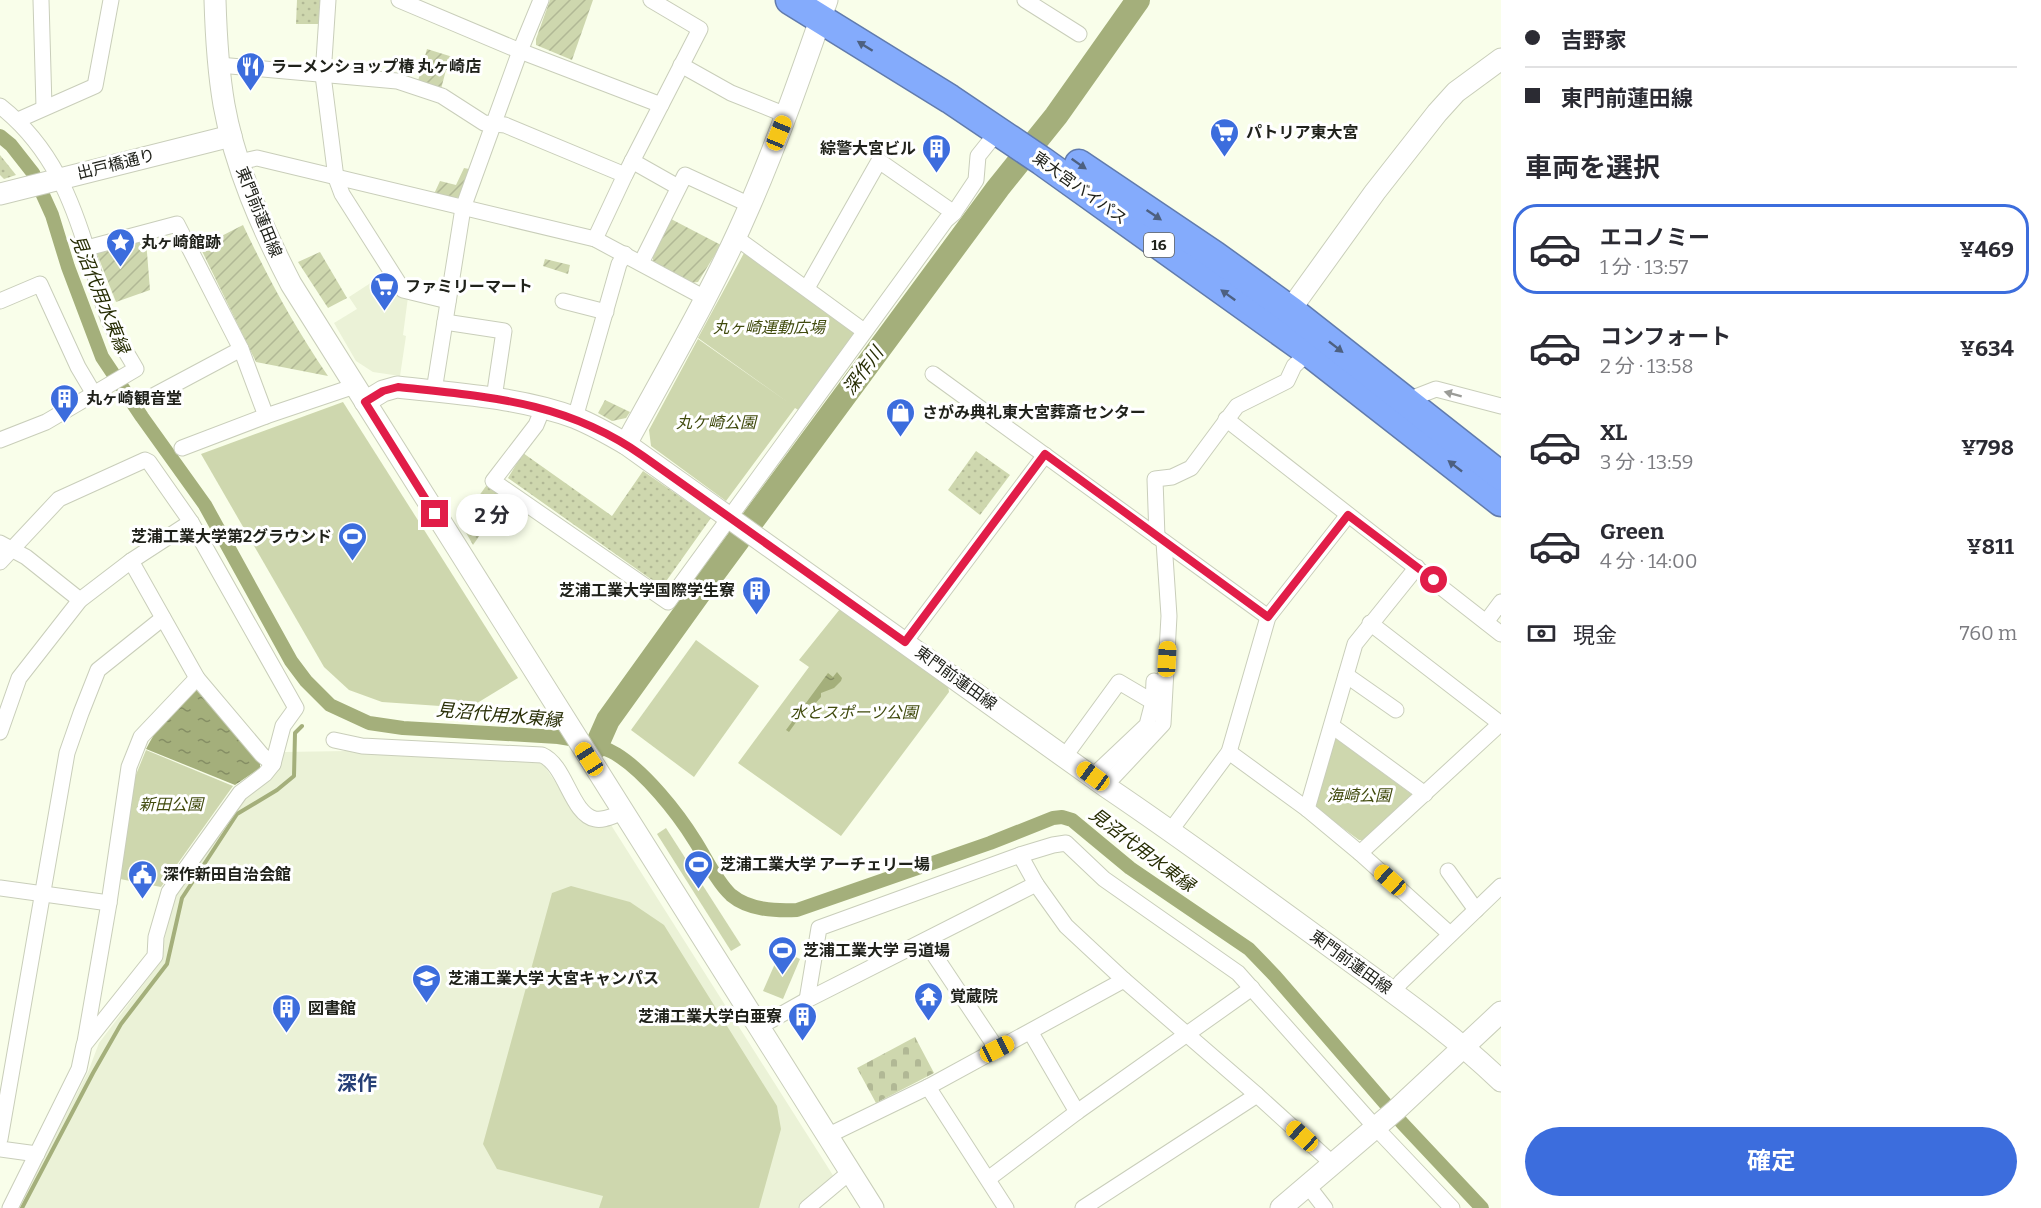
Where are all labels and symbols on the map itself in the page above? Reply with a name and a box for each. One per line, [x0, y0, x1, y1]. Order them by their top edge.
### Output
one-way arrow [857, 40, 873, 51]
restaurant icon: ラーメンショップ椿 丸ヶ崎店 [234, 50, 266, 92]
place label: ラーメンショップ椿 丸ヶ崎店 [271, 57, 481, 76]
car [764, 113, 794, 153]
supermarket icon: パトリア東大宮 [1209, 116, 1241, 158]
place label: パトリア東大宮 [1246, 123, 1358, 142]
building icon: 綜警大宮ビル [921, 132, 953, 174]
place label: 綜警大宮ビル [820, 139, 916, 158]
street label: 出戸橋通り [75, 145, 157, 183]
street label: 東大宮バイパス [1029, 147, 1131, 229]
one-way arrow [1071, 158, 1087, 170]
street label: 東門前蓮田線 [232, 164, 286, 260]
one-way arrow [1146, 209, 1162, 220]
place icon: 丸ヶ崎館跡 [104, 226, 136, 268]
water label: 見沼代用水東縁 [66, 231, 135, 358]
place label: 丸ヶ崎館跡 [141, 233, 221, 252]
road number: 16 [1144, 233, 1174, 257]
supermarket icon: ファミリーマート [368, 270, 400, 312]
place label: ファミリーマート [405, 277, 533, 296]
one-way arrow [1221, 289, 1237, 301]
park label: 丸ヶ崎運動広場 [713, 318, 827, 337]
one-way arrow [1328, 340, 1344, 353]
water label: 深作川 [838, 341, 889, 399]
building icon: 丸ヶ崎観音堂 [49, 382, 81, 424]
one-way arrow [1444, 388, 1462, 398]
place label: 丸ヶ崎観音堂 [86, 389, 182, 408]
shop icon: さがみ典礼東大宮葬斎センター [885, 396, 917, 438]
place label: さがみ典礼東大宮葬斎センター [922, 403, 1146, 422]
park label: 丸ケ崎公園 [676, 413, 758, 432]
one-way arrow [1447, 460, 1463, 473]
callout: 2 分 [456, 493, 528, 535]
route end [421, 500, 448, 527]
sports icon: 芝浦工業大学第2グラウンド [337, 520, 369, 562]
place label: 芝浦工業大学第2グラウンド [131, 527, 332, 546]
route start [1420, 566, 1447, 593]
building icon: 芝浦工業大学国際学生寮 [740, 574, 772, 616]
place label: 芝浦工業大学国際学生寮 [559, 581, 735, 600]
car [1157, 641, 1177, 677]
street label: 東門前蓮田線 [912, 642, 1000, 714]
water label: 見沼代用水東縁 [435, 699, 565, 732]
park label: 水とスポーツ公園 [790, 703, 920, 722]
car [572, 739, 606, 779]
car [1073, 758, 1113, 794]
park label: 海崎公園 [1327, 786, 1393, 805]
park label: 新田公園 [139, 795, 205, 814]
water label: 見沼代用水東縁 [1085, 803, 1201, 898]
sports icon: 芝浦工業大学 アーチェリー場 [683, 848, 715, 890]
place label: 芝浦工業大学 アーチェリー場 [720, 855, 930, 874]
public building icon: 深作新田自治会館 [126, 858, 158, 900]
car [1371, 861, 1409, 899]
place label: 深作新田自治会館 [163, 865, 291, 884]
street label: 東門前蓮田線 [1307, 926, 1395, 998]
sports icon: 芝浦工業大学 弓道場 [766, 934, 798, 976]
place label: 芝浦工業大学 弓道場 [803, 941, 950, 960]
school or university icon: 芝浦工業大学 大宮キャンパス [411, 962, 443, 1004]
place label: 芝浦工業大学 大宮キャンパス [448, 969, 659, 988]
temple icon: 覚蔵院 [913, 980, 945, 1022]
place label: 覚蔵院 [950, 987, 998, 1006]
building icon: 図書館 [271, 992, 303, 1034]
place label: 図書館 [308, 999, 356, 1018]
building icon: 芝浦工業大学白亜寮 [787, 1000, 819, 1042]
place label: 芝浦工業大学白亜寮 [638, 1007, 782, 1026]
car [977, 1033, 1017, 1065]
district label: 深作 [337, 1071, 377, 1095]
car [1283, 1117, 1321, 1155]

